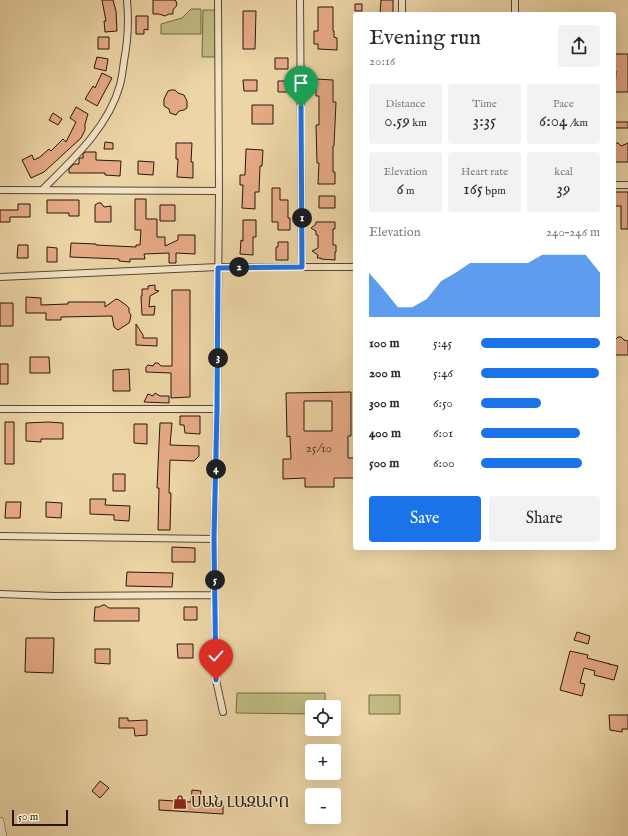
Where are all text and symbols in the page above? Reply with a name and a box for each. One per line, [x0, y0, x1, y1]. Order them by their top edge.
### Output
text: Evening run [369, 24, 481, 52]
button: share [558, 25, 600, 67]
text: 20:16 [369, 53, 395, 70]
pin [284, 66, 318, 107]
icon: arrive [290, 72, 312, 94]
text: Distance [386, 97, 425, 111]
text: Time [472, 97, 497, 111]
text: Pace [553, 97, 574, 111]
text: 0.59 [384, 111, 410, 132]
text: 3:35 [473, 111, 496, 132]
text: 6:04 [539, 111, 567, 132]
text: km [410, 116, 427, 130]
text: /km [567, 116, 588, 130]
text: Elevation [384, 165, 427, 179]
text: Heart rate [461, 165, 508, 179]
text: kcal [554, 165, 573, 179]
text: 6 [396, 179, 404, 200]
text: 165 [463, 179, 483, 200]
text: 39 [557, 179, 570, 200]
text: m [404, 184, 415, 198]
text: bpm [483, 184, 506, 198]
pin: 1 [292, 208, 312, 228]
text: 1 [300, 211, 304, 225]
text: Elevation [369, 224, 421, 241]
text: 240–246 m [546, 224, 600, 241]
pin: 2 [229, 257, 249, 277]
text: 2 [236, 260, 242, 274]
text: 100 m [369, 335, 399, 352]
text: 5:45 [433, 335, 452, 352]
pin: 3 [208, 348, 228, 368]
text: 3 [216, 351, 220, 365]
text: 200 m [369, 365, 401, 382]
text: 5:46 [433, 365, 453, 382]
text: 300 m [369, 395, 400, 412]
text: 6:50 [433, 395, 453, 412]
text: 400 m [369, 425, 401, 442]
text: 6:01 [433, 425, 453, 442]
house number: 25/10 [306, 440, 332, 457]
text: 500 m [369, 455, 399, 472]
text: 6:00 [433, 455, 455, 472]
pin: 4 [206, 459, 226, 479]
text: 4 [213, 462, 219, 476]
button: Save [369, 496, 481, 542]
button: Share [489, 496, 600, 542]
pin: 5 [205, 570, 225, 590]
text: 5 [213, 573, 217, 587]
pin [199, 639, 233, 680]
icon: check [205, 645, 227, 667]
map controls [305, 700, 341, 824]
button: locate [305, 700, 341, 736]
button: + [305, 744, 341, 780]
button: − [305, 788, 341, 824]
place label: ՍԱՆ ԼԱԶԱՐՈ [191, 793, 289, 812]
shop icon: ՍԱՆ ԼԱԶԱՐՈ [172, 794, 188, 810]
scale bar [12, 808, 68, 827]
text: 50 m [18, 810, 38, 824]

